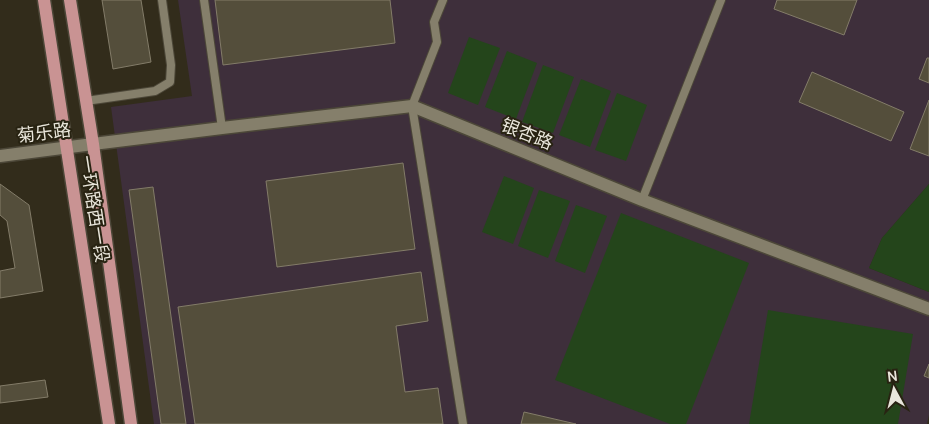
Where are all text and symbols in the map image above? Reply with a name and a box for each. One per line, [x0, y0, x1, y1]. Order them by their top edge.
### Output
street label: 银杏路 [498, 112, 557, 154]
street label: 菊乐路 [16, 117, 72, 147]
street label: 一环路西一段 [75, 154, 115, 264]
north arrow [869, 364, 919, 414]
text: N [886, 366, 899, 386]

